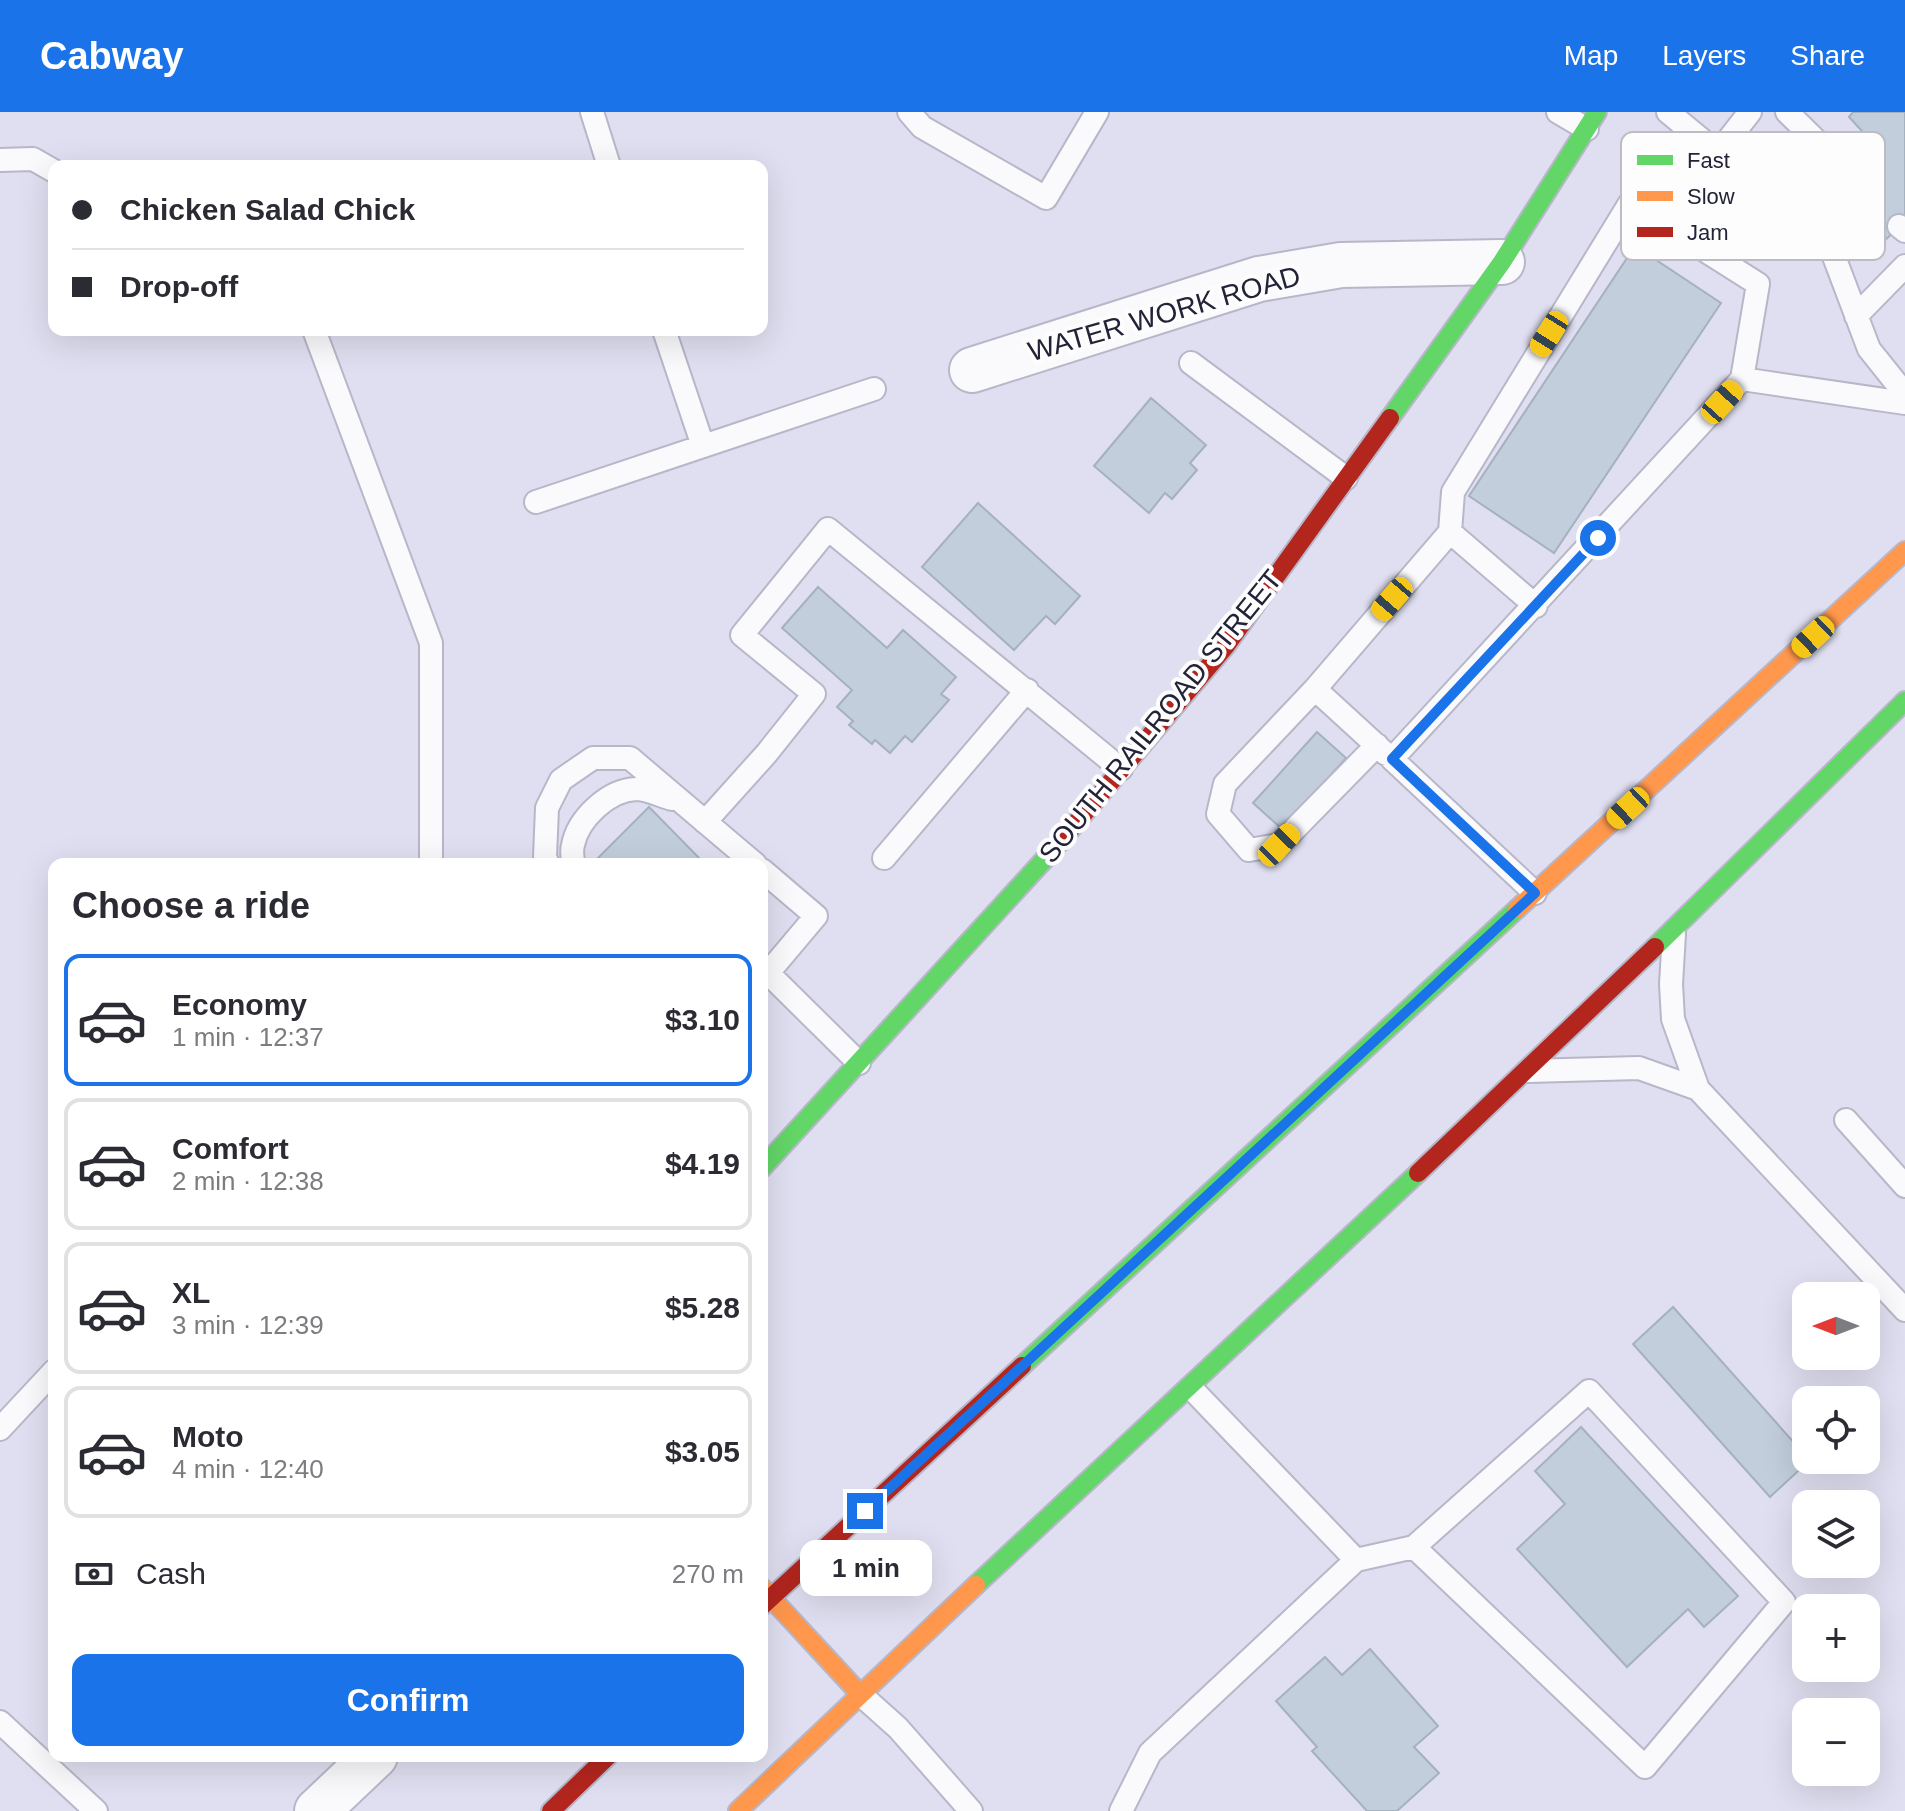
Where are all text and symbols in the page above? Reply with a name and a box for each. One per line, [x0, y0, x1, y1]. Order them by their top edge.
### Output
text: Cabway [40, 35, 184, 77]
text: Map [1564, 40, 1618, 71]
text: Layers [1662, 40, 1746, 71]
text: Share [1790, 40, 1865, 71]
legend [1621, 132, 1885, 260]
text: Fast [1687, 148, 1730, 173]
text: Slow [1687, 184, 1735, 209]
text: Chicken Salad Chick [120, 193, 415, 226]
text: Jam [1687, 220, 1729, 245]
street label: WATER WORK ROAD [1025, 260, 1304, 367]
text: Drop-off [120, 270, 238, 303]
car [1526, 307, 1572, 361]
car [1697, 376, 1747, 428]
route start [1580, 520, 1616, 556]
street label: SOUTH RAILROAD STREET [1033, 564, 1288, 869]
car [1367, 573, 1417, 625]
car [1787, 612, 1839, 662]
car [1602, 783, 1654, 833]
car [1254, 819, 1304, 871]
text: Choose a ride [72, 885, 310, 926]
icon: car [76, 984, 148, 1056]
text: Economy [172, 988, 307, 1021]
text: $3.10 [665, 1003, 740, 1036]
text: 1 min · 12:37 [172, 1022, 324, 1052]
icon: car [76, 1128, 148, 1200]
text: Comfort [172, 1132, 289, 1165]
text: $4.19 [665, 1147, 740, 1180]
text: 2 min · 12:38 [172, 1166, 324, 1196]
icon: car [76, 1272, 148, 1344]
text: XL [172, 1276, 210, 1309]
north arrow [1792, 1282, 1880, 1370]
map controls [1792, 1282, 1880, 1786]
text: $5.28 [665, 1291, 740, 1324]
text: 3 min · 12:39 [172, 1310, 324, 1340]
button: locate [1792, 1386, 1880, 1474]
icon: car [76, 1416, 148, 1488]
text: Moto [172, 1420, 244, 1453]
text: $3.05 [665, 1435, 740, 1468]
text: 4 min · 12:40 [172, 1454, 324, 1484]
button: layers [1792, 1490, 1880, 1578]
route end [847, 1493, 883, 1529]
callout: 1 min [799, 1539, 931, 1595]
icon: cash [72, 1552, 116, 1596]
text: 1 min [832, 1553, 900, 1583]
text: Cash [136, 1557, 206, 1590]
text: 270 m [672, 1559, 744, 1589]
button: + [1792, 1594, 1880, 1682]
button: Confirm [72, 1654, 744, 1746]
button: − [1792, 1698, 1880, 1786]

